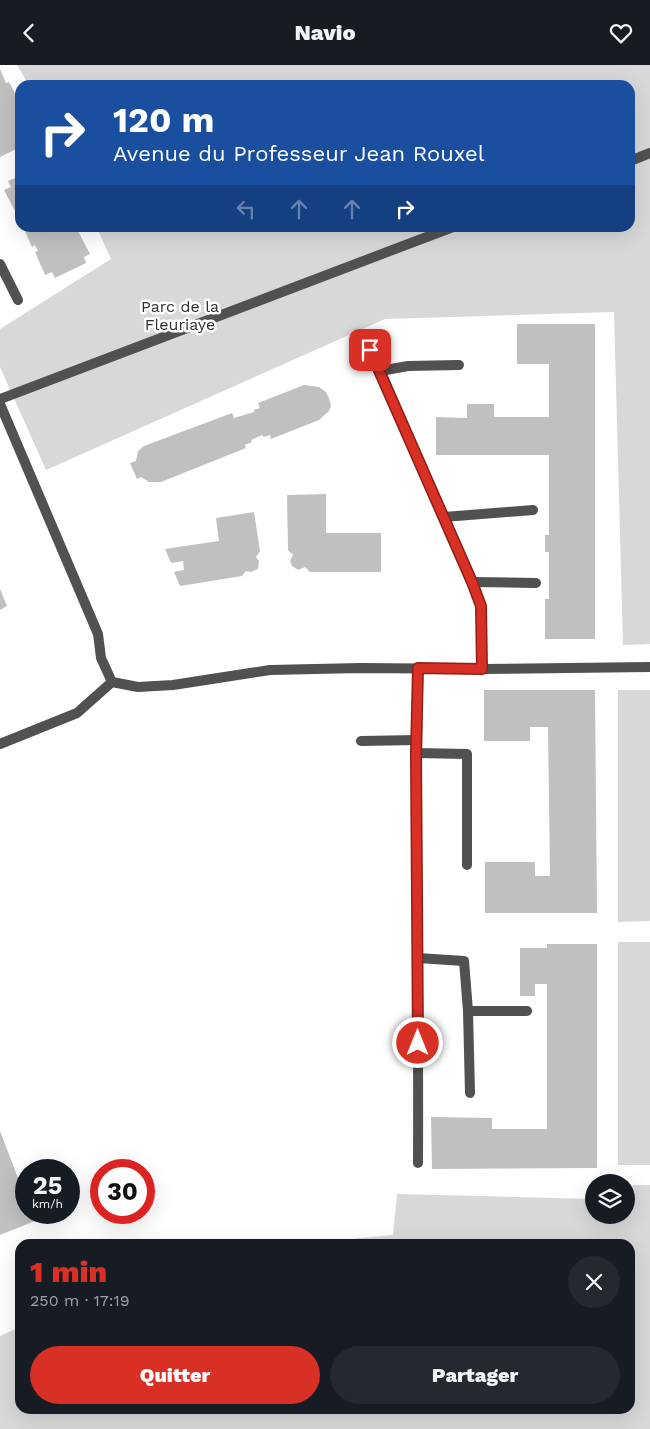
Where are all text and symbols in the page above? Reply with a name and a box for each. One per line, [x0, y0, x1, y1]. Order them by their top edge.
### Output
icon: back [15, 19, 43, 47]
icon: heart [607, 19, 635, 47]
text: Navio [294, 20, 356, 45]
text: 120 m [113, 99, 214, 141]
icon: right [30, 100, 95, 165]
text: Avenue du Professeur Jean Rouxel [113, 141, 484, 166]
icon: left [232, 195, 260, 223]
icon: ahead [285, 195, 313, 223]
icon: ahead [338, 195, 366, 223]
icon: right [391, 195, 419, 223]
park label: Parc de la Fleuriaye [141, 297, 219, 334]
pin [349, 329, 391, 371]
icon: arrive [356, 336, 384, 364]
position arrow [391, 1016, 443, 1068]
speed limit sign: 30 [90, 1159, 155, 1224]
text: 25 [33, 1171, 62, 1200]
map controls [585, 1174, 635, 1224]
button: layers [585, 1174, 635, 1224]
text: km/h [32, 1197, 63, 1211]
text: 1 min [30, 1254, 107, 1289]
button: close [568, 1256, 620, 1308]
text: 250 m · 17:19 [30, 1291, 130, 1310]
button: Quitter [30, 1346, 320, 1404]
button: Partager [330, 1346, 620, 1404]

